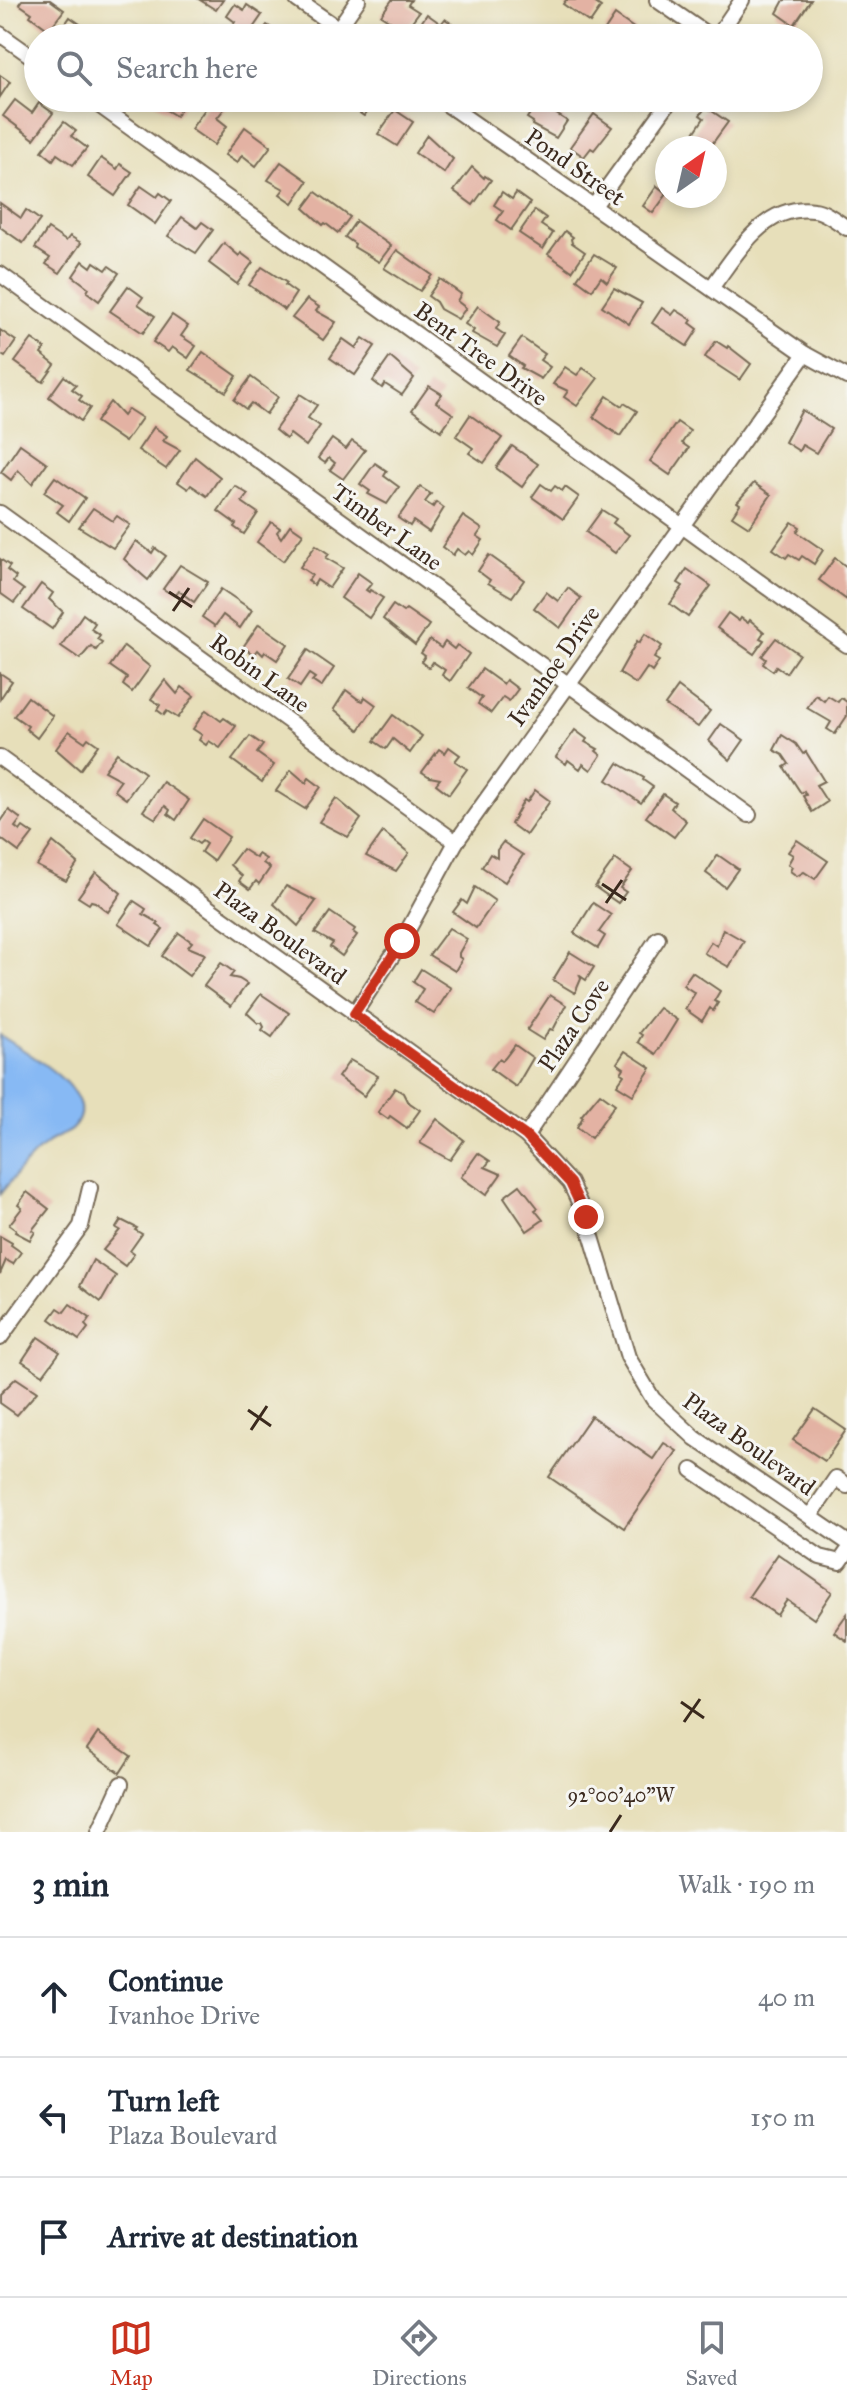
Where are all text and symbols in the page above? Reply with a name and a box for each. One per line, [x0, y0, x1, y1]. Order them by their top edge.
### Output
search box [24, 24, 823, 112]
icon: search [52, 46, 96, 90]
text: Search here [116, 50, 258, 86]
street label: Pond Street [519, 122, 631, 213]
north arrow [655, 136, 727, 208]
street label: Bent Tree Drive [408, 295, 554, 413]
street label: Timber Lane [326, 477, 448, 577]
street label: Ivanhoe Drive [501, 600, 607, 732]
street label: Robin Lane [204, 627, 316, 719]
street label: Plaza Boulevard [208, 875, 352, 991]
route start [384, 923, 420, 959]
street label: Plaza Cove [532, 972, 616, 1078]
route end [568, 1199, 604, 1235]
street label: Plaza Boulevard [677, 1386, 821, 1502]
text: 92°00'40"W [567, 1783, 676, 1807]
text: 3 min [32, 1864, 109, 1905]
text: Walk · 190 m [678, 1868, 815, 1900]
text: Continue [108, 1963, 223, 1999]
icon: ahead [32, 1975, 76, 2019]
text: 40 m [758, 1981, 815, 2013]
text: Ivanhoe Drive [108, 1999, 260, 2031]
text: Turn left [108, 2083, 219, 2119]
icon: left [32, 2095, 76, 2139]
text: 150 m [750, 2101, 815, 2133]
text: Plaza Boulevard [108, 2119, 278, 2151]
icon: arrive [32, 2215, 76, 2259]
text: Arrive at destination [108, 2219, 358, 2255]
tab: Map [109, 2316, 153, 2391]
tab: Directions [372, 2316, 467, 2391]
tab: Saved [685, 2316, 738, 2391]

